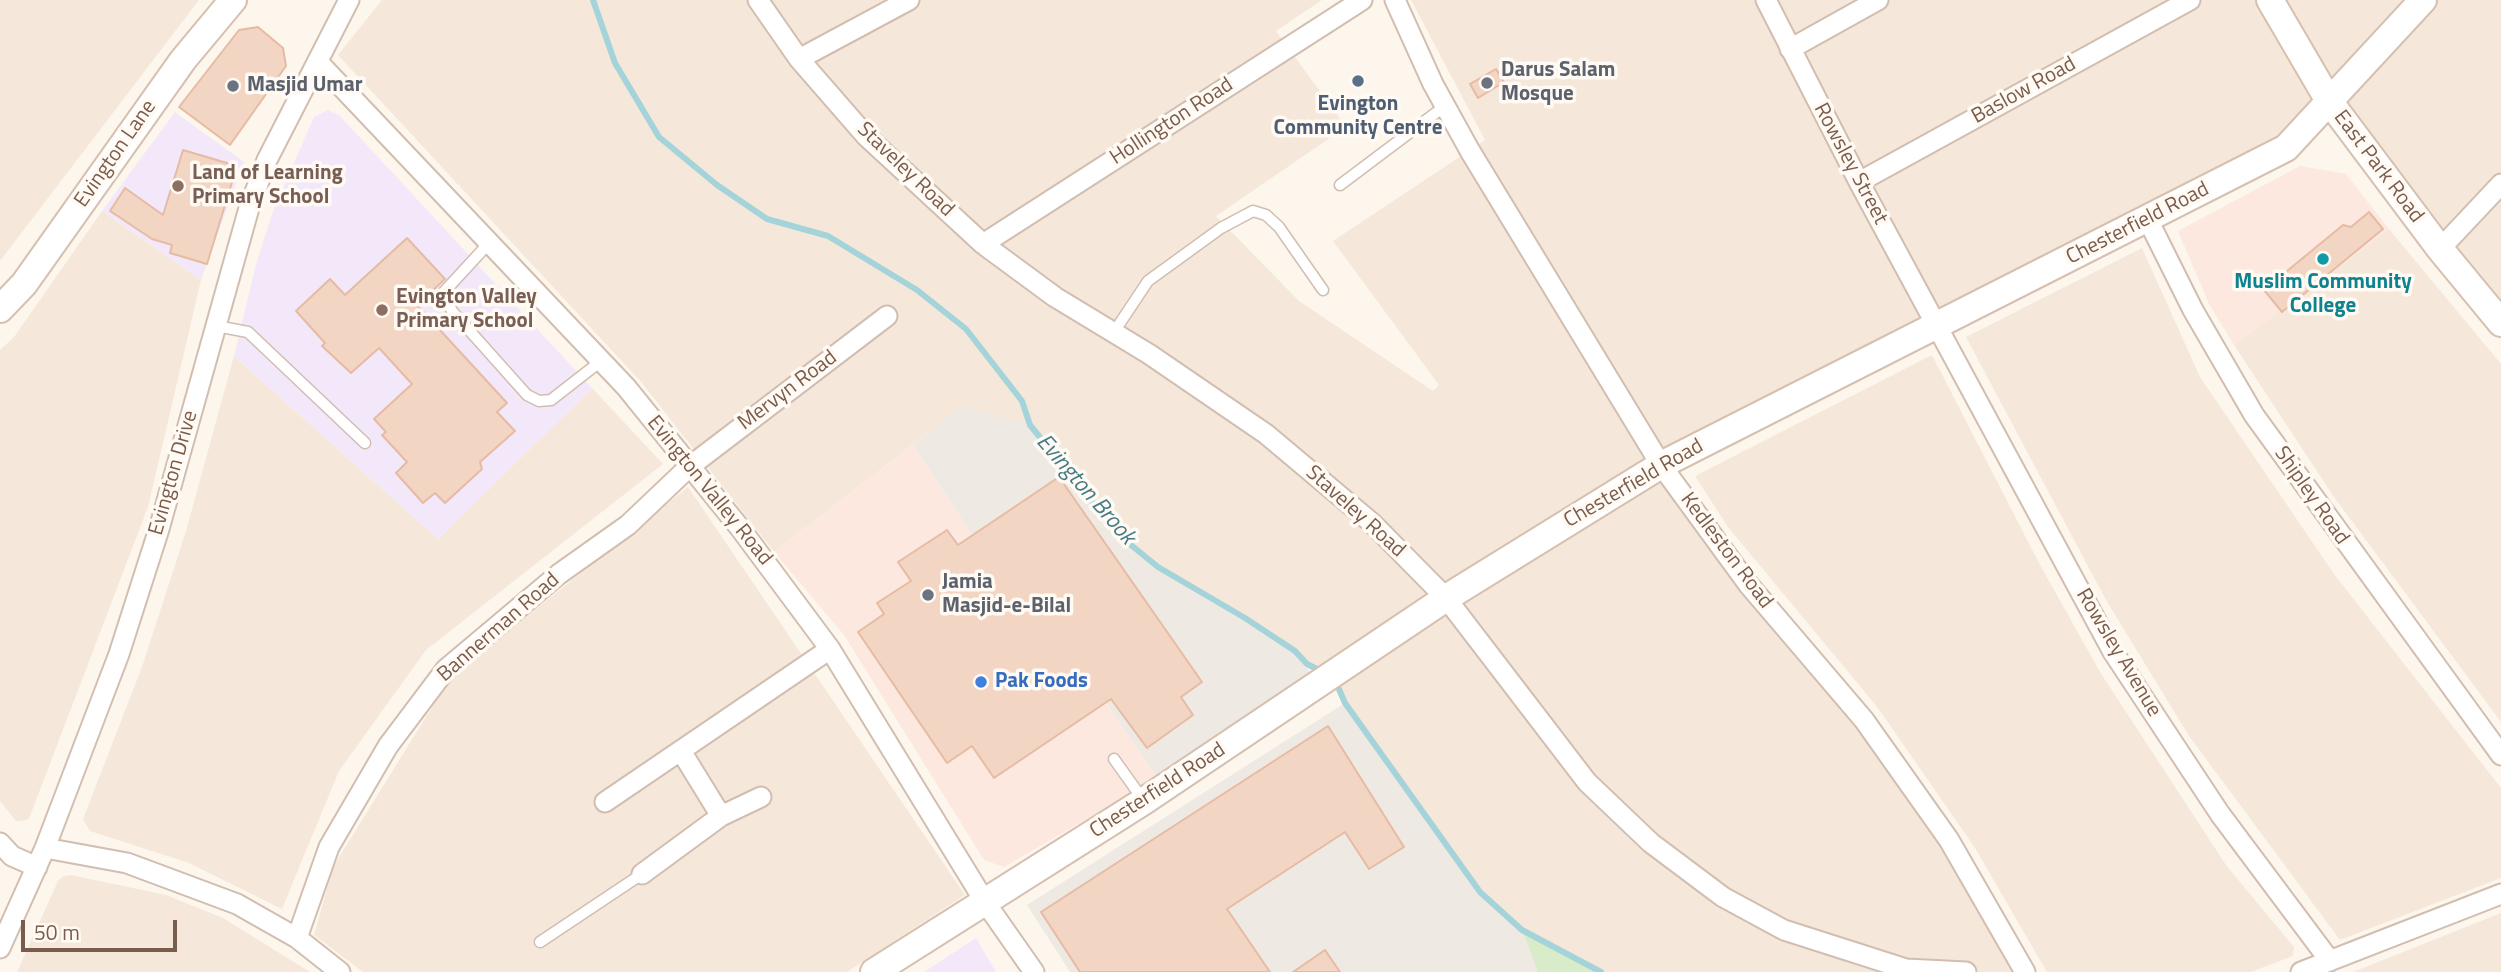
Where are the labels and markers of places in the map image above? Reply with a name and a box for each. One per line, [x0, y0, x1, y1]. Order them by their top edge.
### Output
place label: Darus Salam Mosque [1501, 58, 1615, 108]
place label: Masjid Umar [247, 73, 362, 99]
marker: Evington Community Centre [1350, 73, 1366, 89]
marker: Darus Salam Mosque [1479, 75, 1495, 91]
marker: Masjid Umar [225, 78, 241, 94]
place label: Evington Community Centre [1274, 92, 1442, 142]
place label: Land of Learning Primary School [192, 161, 343, 211]
marker: Land of Learning Primary School [170, 178, 186, 194]
marker: Muslim Community College [2315, 251, 2331, 267]
place label: Muslim Community College [2234, 270, 2412, 320]
place label: Evington Valley Primary School [396, 285, 537, 335]
marker: Evington Valley Primary School [374, 302, 390, 318]
place label: Jamia Masjid-e-Bilal [942, 570, 1071, 620]
marker: Jamia Masjid-e-Bilal [920, 587, 936, 603]
place label: Pak Foods [995, 669, 1088, 695]
marker: Pak Foods [973, 674, 989, 690]

